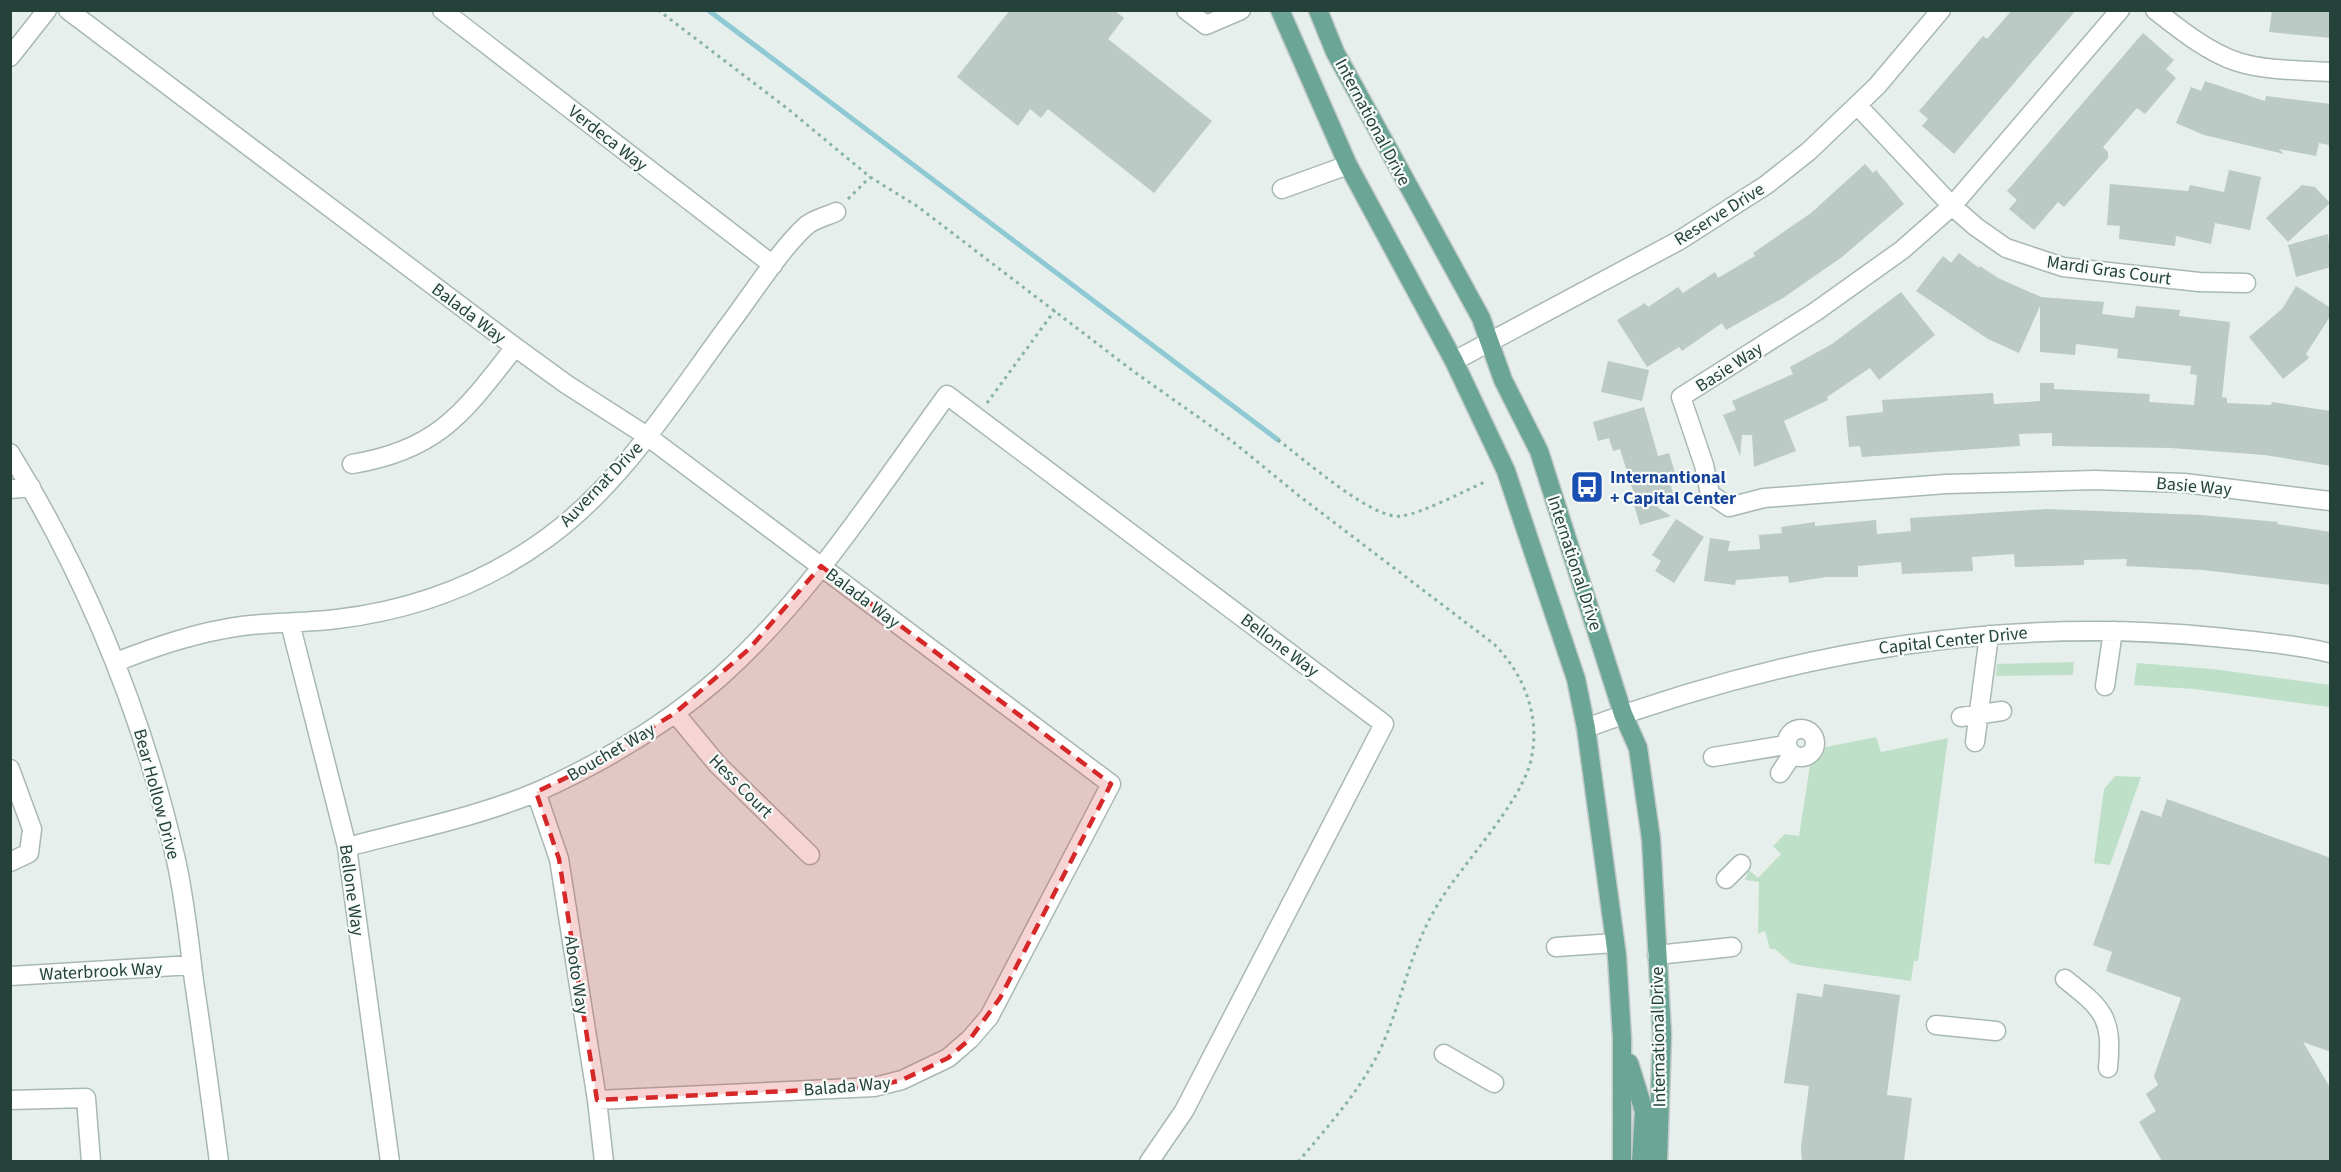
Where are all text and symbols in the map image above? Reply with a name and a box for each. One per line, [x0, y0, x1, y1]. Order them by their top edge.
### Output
street label: International Drive [1329, 54, 1417, 190]
street label: Verdeca Way [563, 99, 653, 178]
street label: Reserve Drive [1669, 177, 1769, 252]
street label: Mardi Gras Court [2045, 249, 2173, 292]
street label: Balada Way [426, 277, 512, 350]
street label: Basie Way [1691, 336, 1768, 398]
street label: Auvernat Drive [554, 436, 649, 533]
place label: Internantional + Capital Center [1610, 465, 1737, 511]
bus stop icon: Internantional + Capital Center [1569, 469, 1605, 505]
street label: Basie Way [2155, 471, 2233, 502]
street label: International Drive [1541, 492, 1608, 634]
street label: Balada Way [820, 562, 906, 635]
street label: Bellone Way [1235, 608, 1324, 683]
street label: Capital Center Drive [1877, 620, 2029, 661]
street label: Bouchet Way [563, 717, 660, 788]
street label: Bear Hollow Drive [127, 726, 186, 862]
street label: Hess Court [703, 749, 778, 824]
street label: Bellone Way [333, 843, 370, 938]
street label: Aboto Way [558, 934, 595, 1017]
street label: Waterbrook Way [39, 956, 164, 987]
street label: International Drive [1645, 966, 1672, 1108]
street label: Balada Way [802, 1070, 892, 1103]

